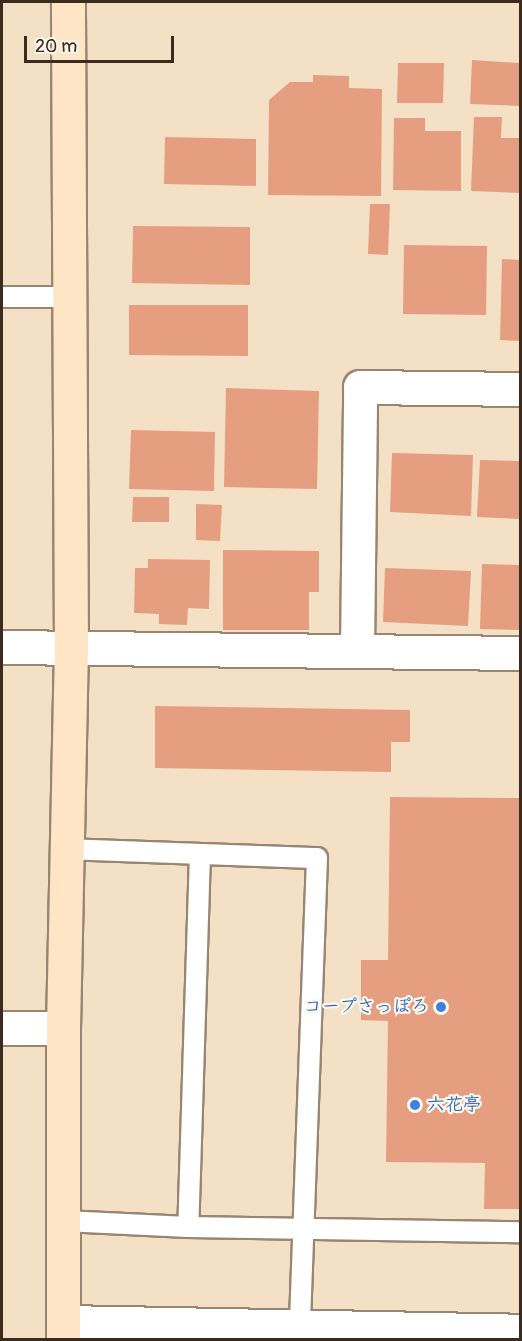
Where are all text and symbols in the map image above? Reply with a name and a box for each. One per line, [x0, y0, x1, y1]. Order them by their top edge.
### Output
scale bar [27, 24, 177, 62]
text: 20 m [35, 35, 77, 58]
place label: コープさっぽろ [303, 996, 429, 1018]
marker: コープさっぽろ [434, 1000, 448, 1014]
place label: 六花亭 [427, 1094, 481, 1116]
marker: 六花亭 [408, 1098, 422, 1112]

